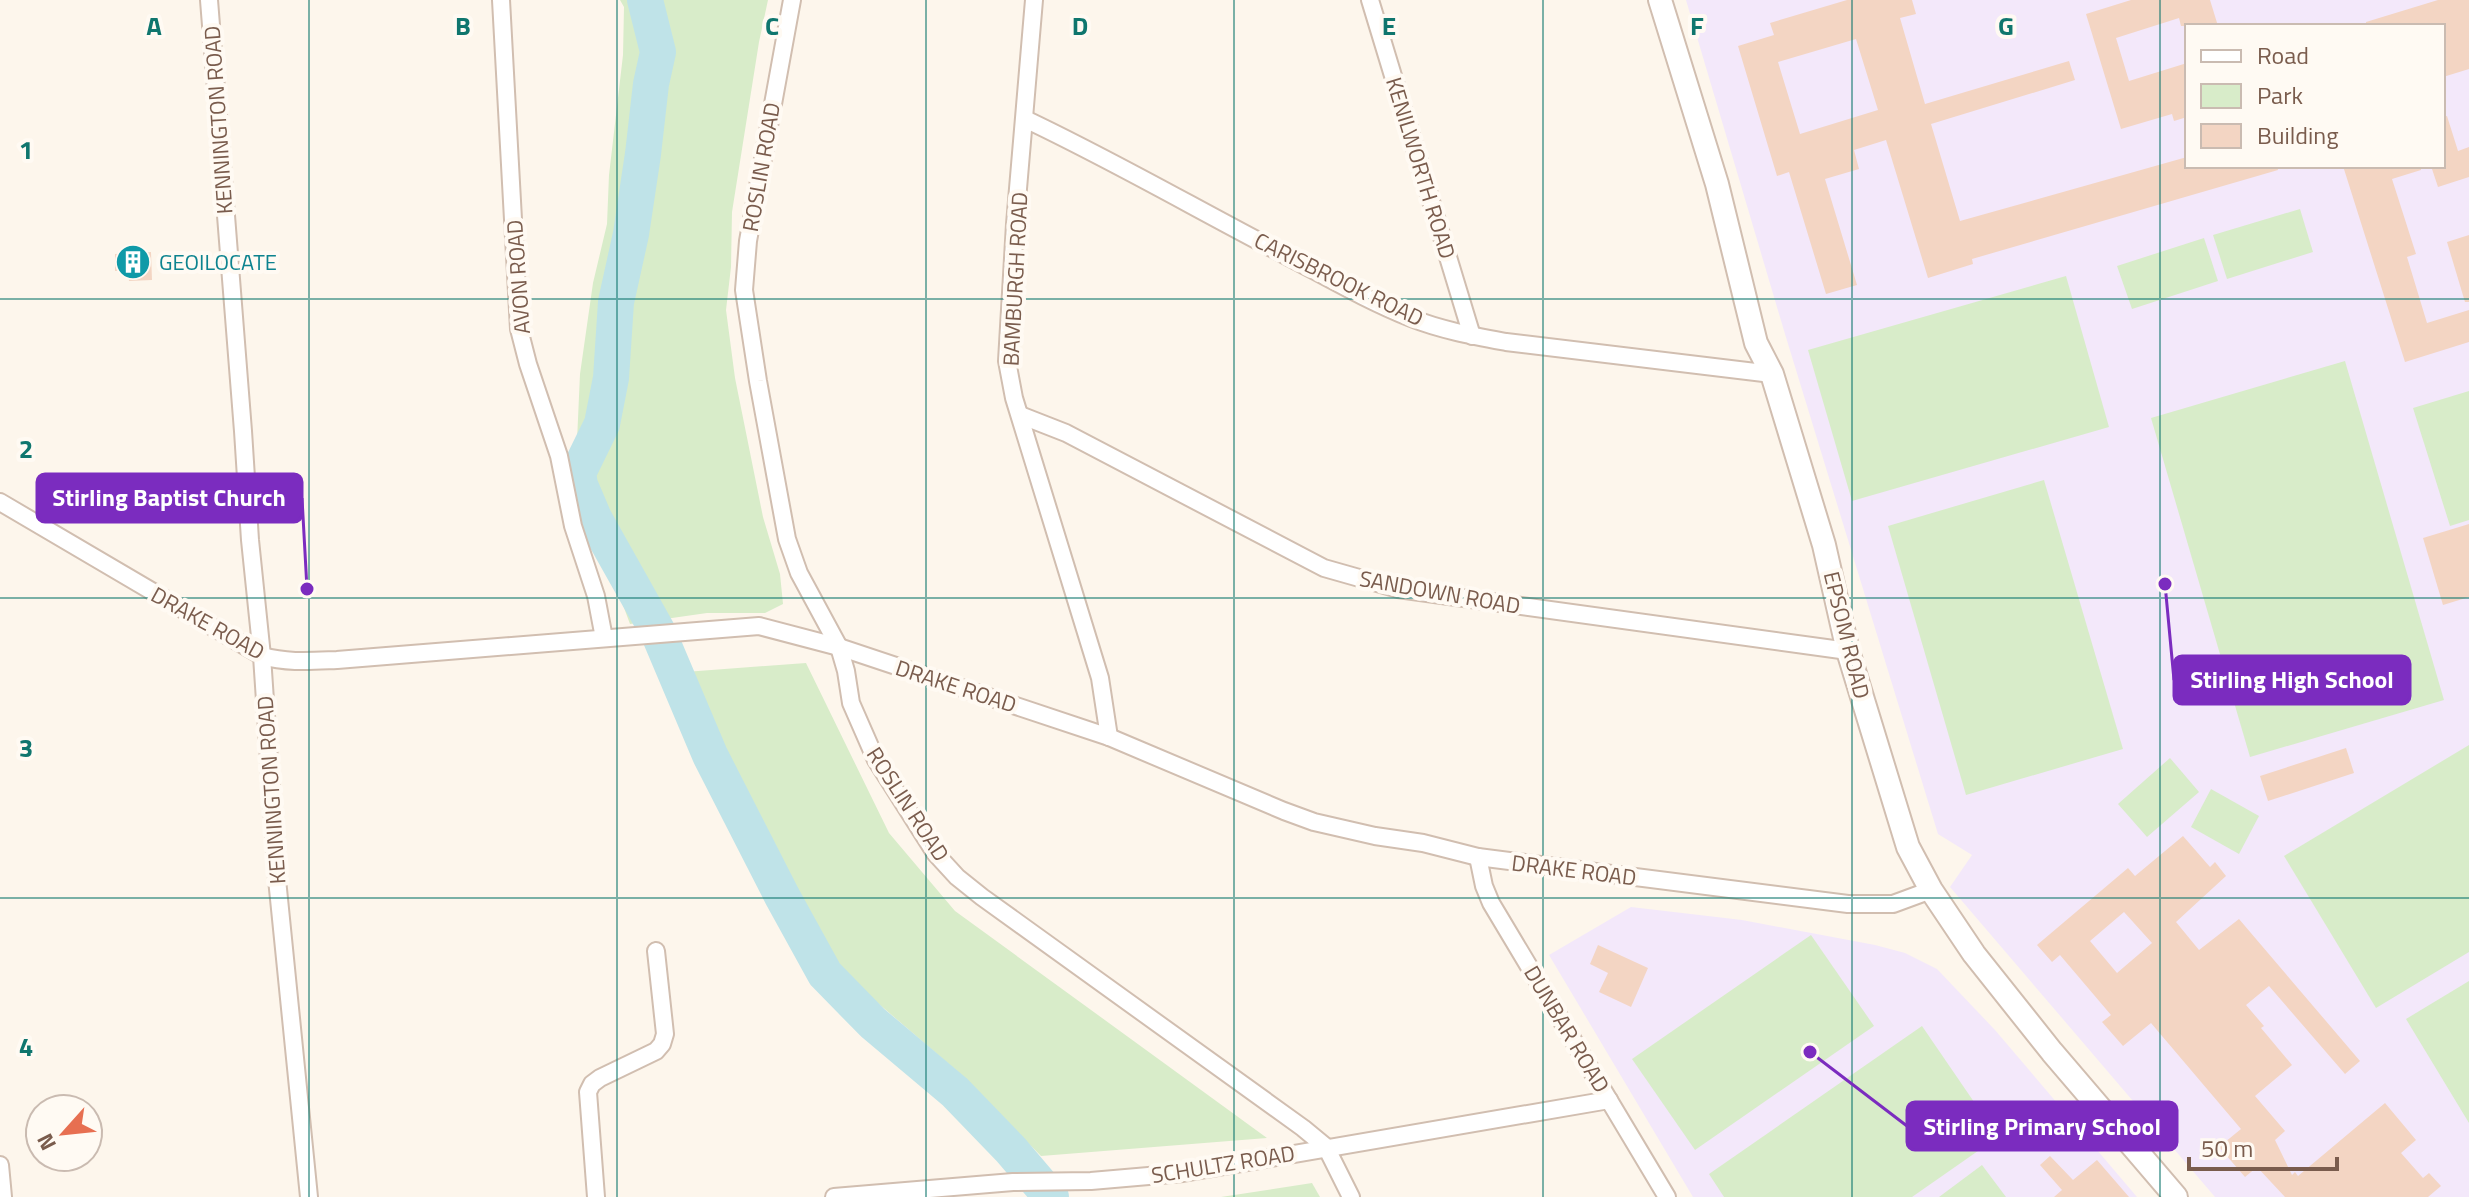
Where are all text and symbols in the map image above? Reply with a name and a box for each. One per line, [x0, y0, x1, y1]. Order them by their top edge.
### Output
text: A [146, 6, 162, 45]
text: B [455, 6, 471, 45]
text: C [765, 6, 779, 45]
text: D [1072, 6, 1088, 45]
text: E [1382, 6, 1396, 45]
text: F [1690, 6, 1704, 45]
text: G [1998, 6, 2014, 45]
legend [2185, 24, 2445, 168]
street label: KENNINGTON ROAD [194, 25, 242, 215]
text: Road [2257, 37, 2309, 73]
street label: KENILWORTH ROAD [1377, 73, 1465, 263]
text: Park [2257, 77, 2303, 113]
street label: ROSLIN ROAD [733, 100, 789, 234]
text: Building [2257, 117, 2339, 153]
text: 1 [19, 130, 33, 169]
street label: BAMBURGH ROAD [993, 191, 1037, 367]
street label: AVON ROAD [497, 219, 539, 335]
street label: CARISBROOK ROAD [1249, 223, 1429, 335]
building icon: GEOILOCATE [114, 243, 152, 281]
place label: GEOILOCATE [159, 245, 277, 279]
text: 2 [19, 429, 33, 468]
callout: Stirling Baptist Church [37, 474, 302, 522]
text: Stirling Baptist Church [52, 479, 286, 515]
street label: SANDOWN ROAD [1357, 561, 1523, 623]
street label: EPSOM ROAD [1815, 568, 1879, 702]
street label: DRAKE ROAD [145, 578, 271, 668]
street label: DRAKE ROAD [891, 650, 1021, 722]
callout: Stirling High School [2174, 656, 2410, 704]
text: Stirling High School [2190, 661, 2394, 697]
street label: KENNINGTON ROAD [247, 695, 295, 885]
text: 3 [19, 728, 33, 767]
street label: ROSLIN ROAD [858, 740, 958, 868]
street label: DRAKE ROAD [1510, 845, 1638, 895]
street label: DUNBAR ROAD [1516, 959, 1618, 1099]
text: 4 [19, 1027, 33, 1066]
north arrow [24, 1093, 104, 1173]
callout: Stirling Primary School [1907, 1102, 2177, 1150]
text: Stirling Primary School [1923, 1108, 2161, 1144]
scale bar [2189, 1121, 2337, 1171]
text: N [28, 1128, 65, 1157]
text: 50 m [2201, 1130, 2253, 1166]
street label: SCHULTZ ROAD [1149, 1136, 1297, 1192]

